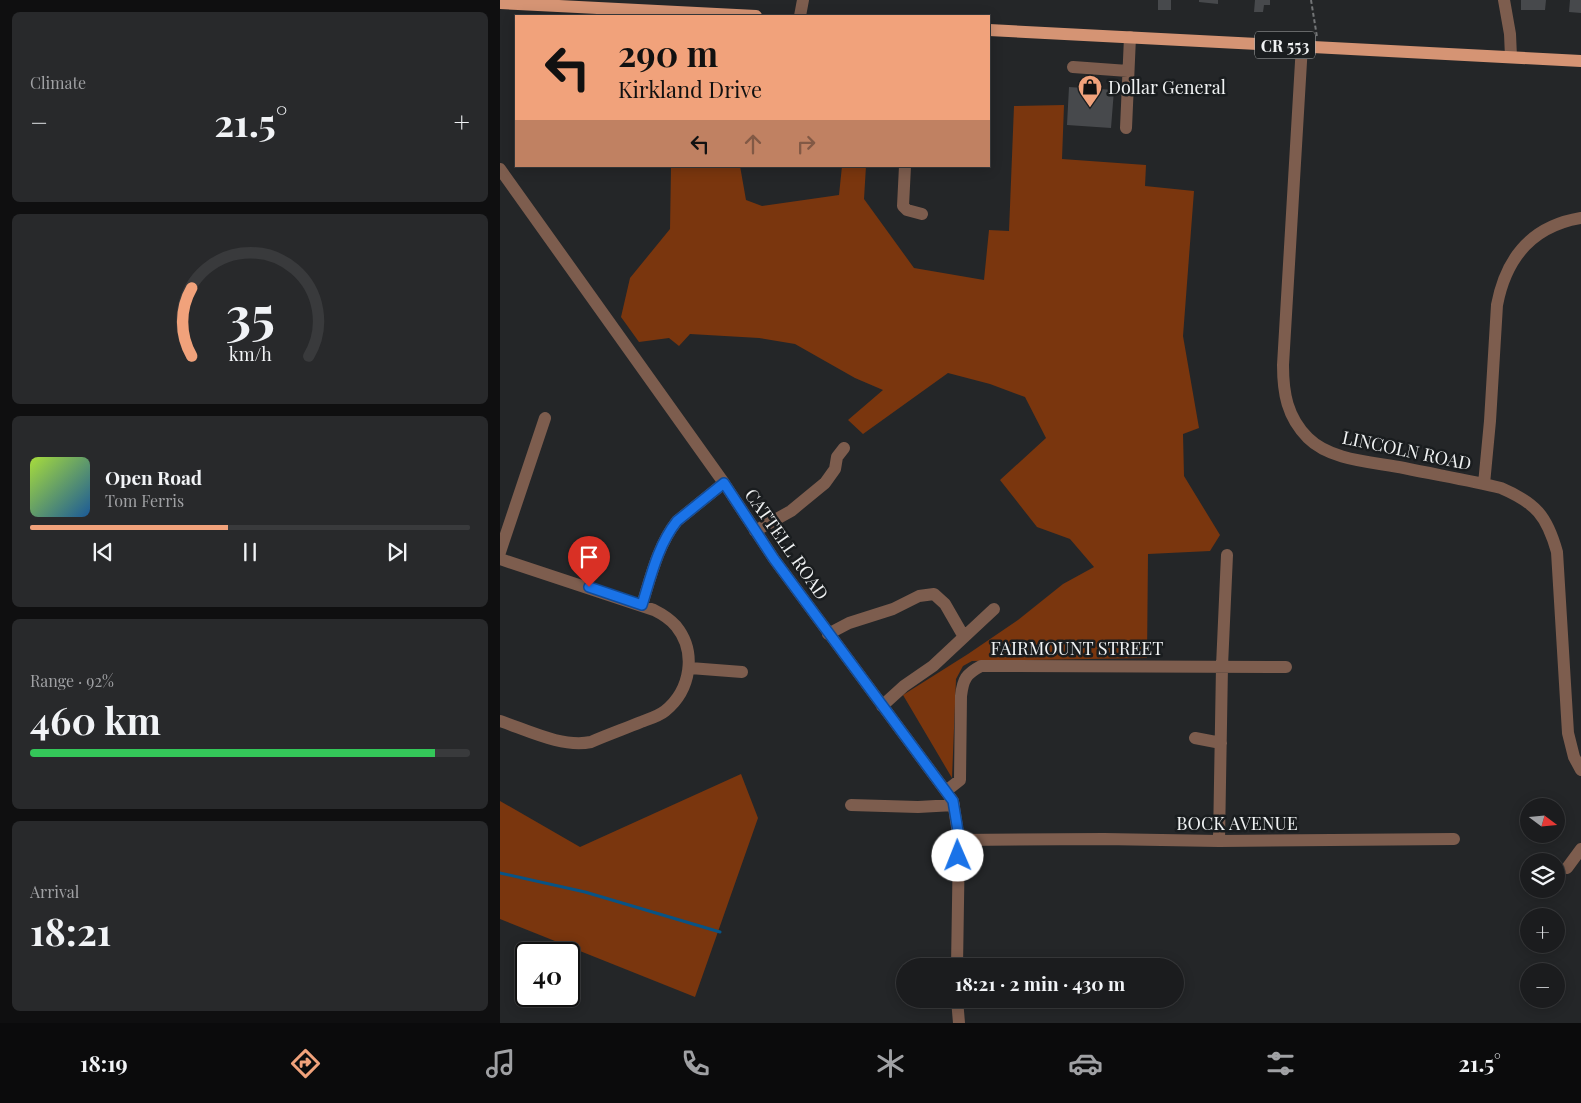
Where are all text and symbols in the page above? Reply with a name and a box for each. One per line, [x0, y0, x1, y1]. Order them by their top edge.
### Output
text: 290 m [618, 29, 718, 76]
road number: CR 553 [1255, 32, 1315, 58]
icon: left [535, 35, 600, 100]
text: Climate [30, 72, 86, 93]
text: Kirkland Drive [618, 74, 762, 104]
shop icon: Dollar General [1077, 74, 1103, 108]
place label: Dollar General [1108, 75, 1226, 99]
text: 21.5° [214, 96, 287, 147]
text: − [30, 103, 48, 140]
text: + [454, 103, 470, 140]
icon: left [686, 130, 714, 158]
icon: ahead [739, 130, 767, 158]
icon: right [792, 130, 820, 158]
text: 35 [225, 279, 275, 348]
text: km/h [229, 342, 272, 365]
street label: LINCOLN ROAD [1340, 425, 1474, 475]
text: Open Road [105, 464, 202, 490]
street label: CATTELL ROAD [740, 484, 834, 604]
text: Tom Ferris [105, 490, 184, 511]
pin [568, 536, 610, 587]
icon: previous [89, 538, 117, 566]
icon: pause [236, 538, 264, 566]
icon: next [383, 538, 411, 566]
icon: arrive [575, 543, 603, 571]
street label: FAIRMOUNT STREET [991, 636, 1163, 660]
text: Range · 92% [30, 670, 114, 691]
text: 460 km [30, 694, 161, 745]
north arrow [1520, 798, 1565, 842]
map controls [1520, 798, 1565, 1008]
street label: BOCK AVENUE [1176, 811, 1298, 835]
position arrow [931, 829, 983, 881]
button: layers [1520, 853, 1565, 898]
text: Arrival [30, 881, 79, 902]
text: 18:21 [30, 905, 111, 956]
button: + [1520, 908, 1565, 953]
speed limit sign: 40 [515, 942, 580, 1007]
button: − [1520, 963, 1565, 1008]
text: 18:21 · 2 min · 430 m [955, 970, 1125, 996]
icon: directions [288, 1046, 323, 1081]
icon: music [483, 1046, 518, 1081]
icon: phone [678, 1046, 713, 1081]
icon: climate [873, 1046, 908, 1081]
icon: car [1068, 1046, 1103, 1081]
icon: filters [1263, 1046, 1298, 1081]
text: 18:19 [80, 1048, 128, 1078]
text: 21.5° [1458, 1048, 1501, 1078]

